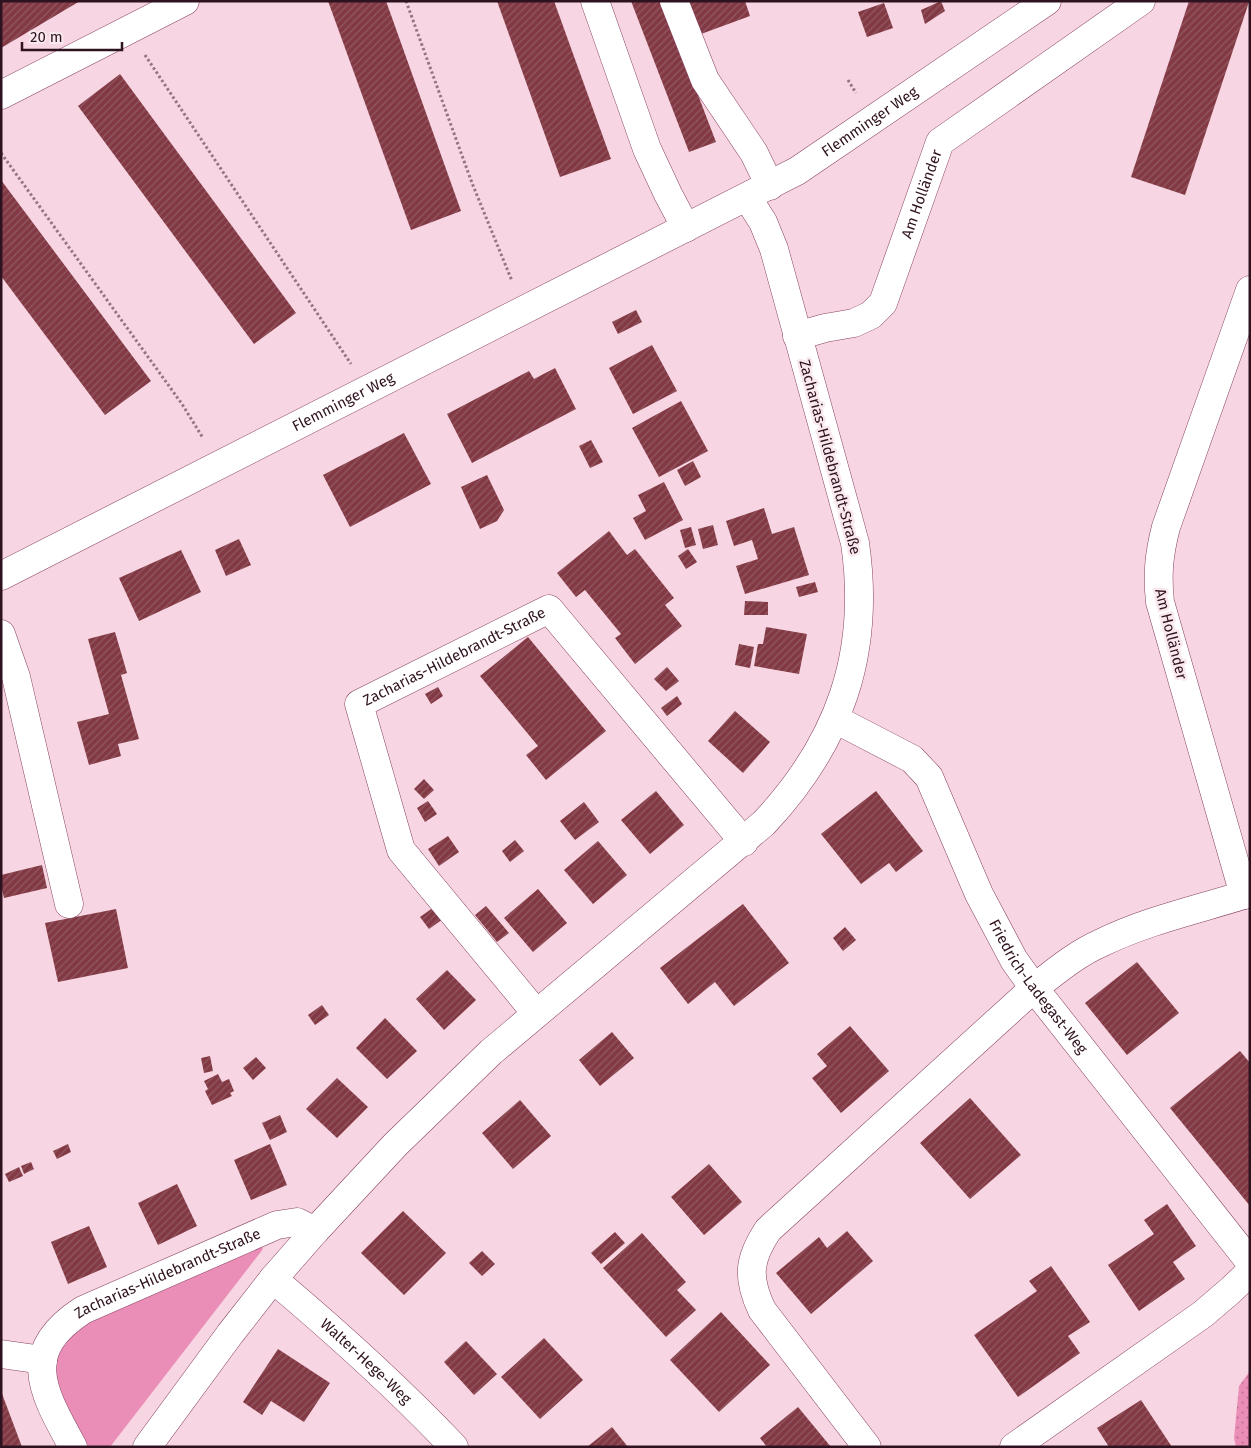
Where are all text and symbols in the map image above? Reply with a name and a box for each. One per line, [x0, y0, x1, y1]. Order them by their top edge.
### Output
scale bar [22, 20, 122, 52]
text: 20 m [30, 28, 63, 46]
street label: Flemminger Weg [818, 82, 921, 161]
street label: Am Holländer [898, 147, 946, 241]
street label: Zacharias-Hildebrandt-Straße [795, 358, 865, 556]
street label: Flemminger Weg [289, 368, 398, 435]
street label: Am Holländer [1151, 587, 1191, 681]
street label: Zacharias-Hildebrandt-Straße [360, 603, 548, 709]
street label: Friedrich-Ladegast-Weg [985, 916, 1092, 1058]
street label: Zacharias-Hildebrandt-Straße [71, 1224, 263, 1322]
street label: Walter-Hege-Weg [317, 1315, 415, 1408]

